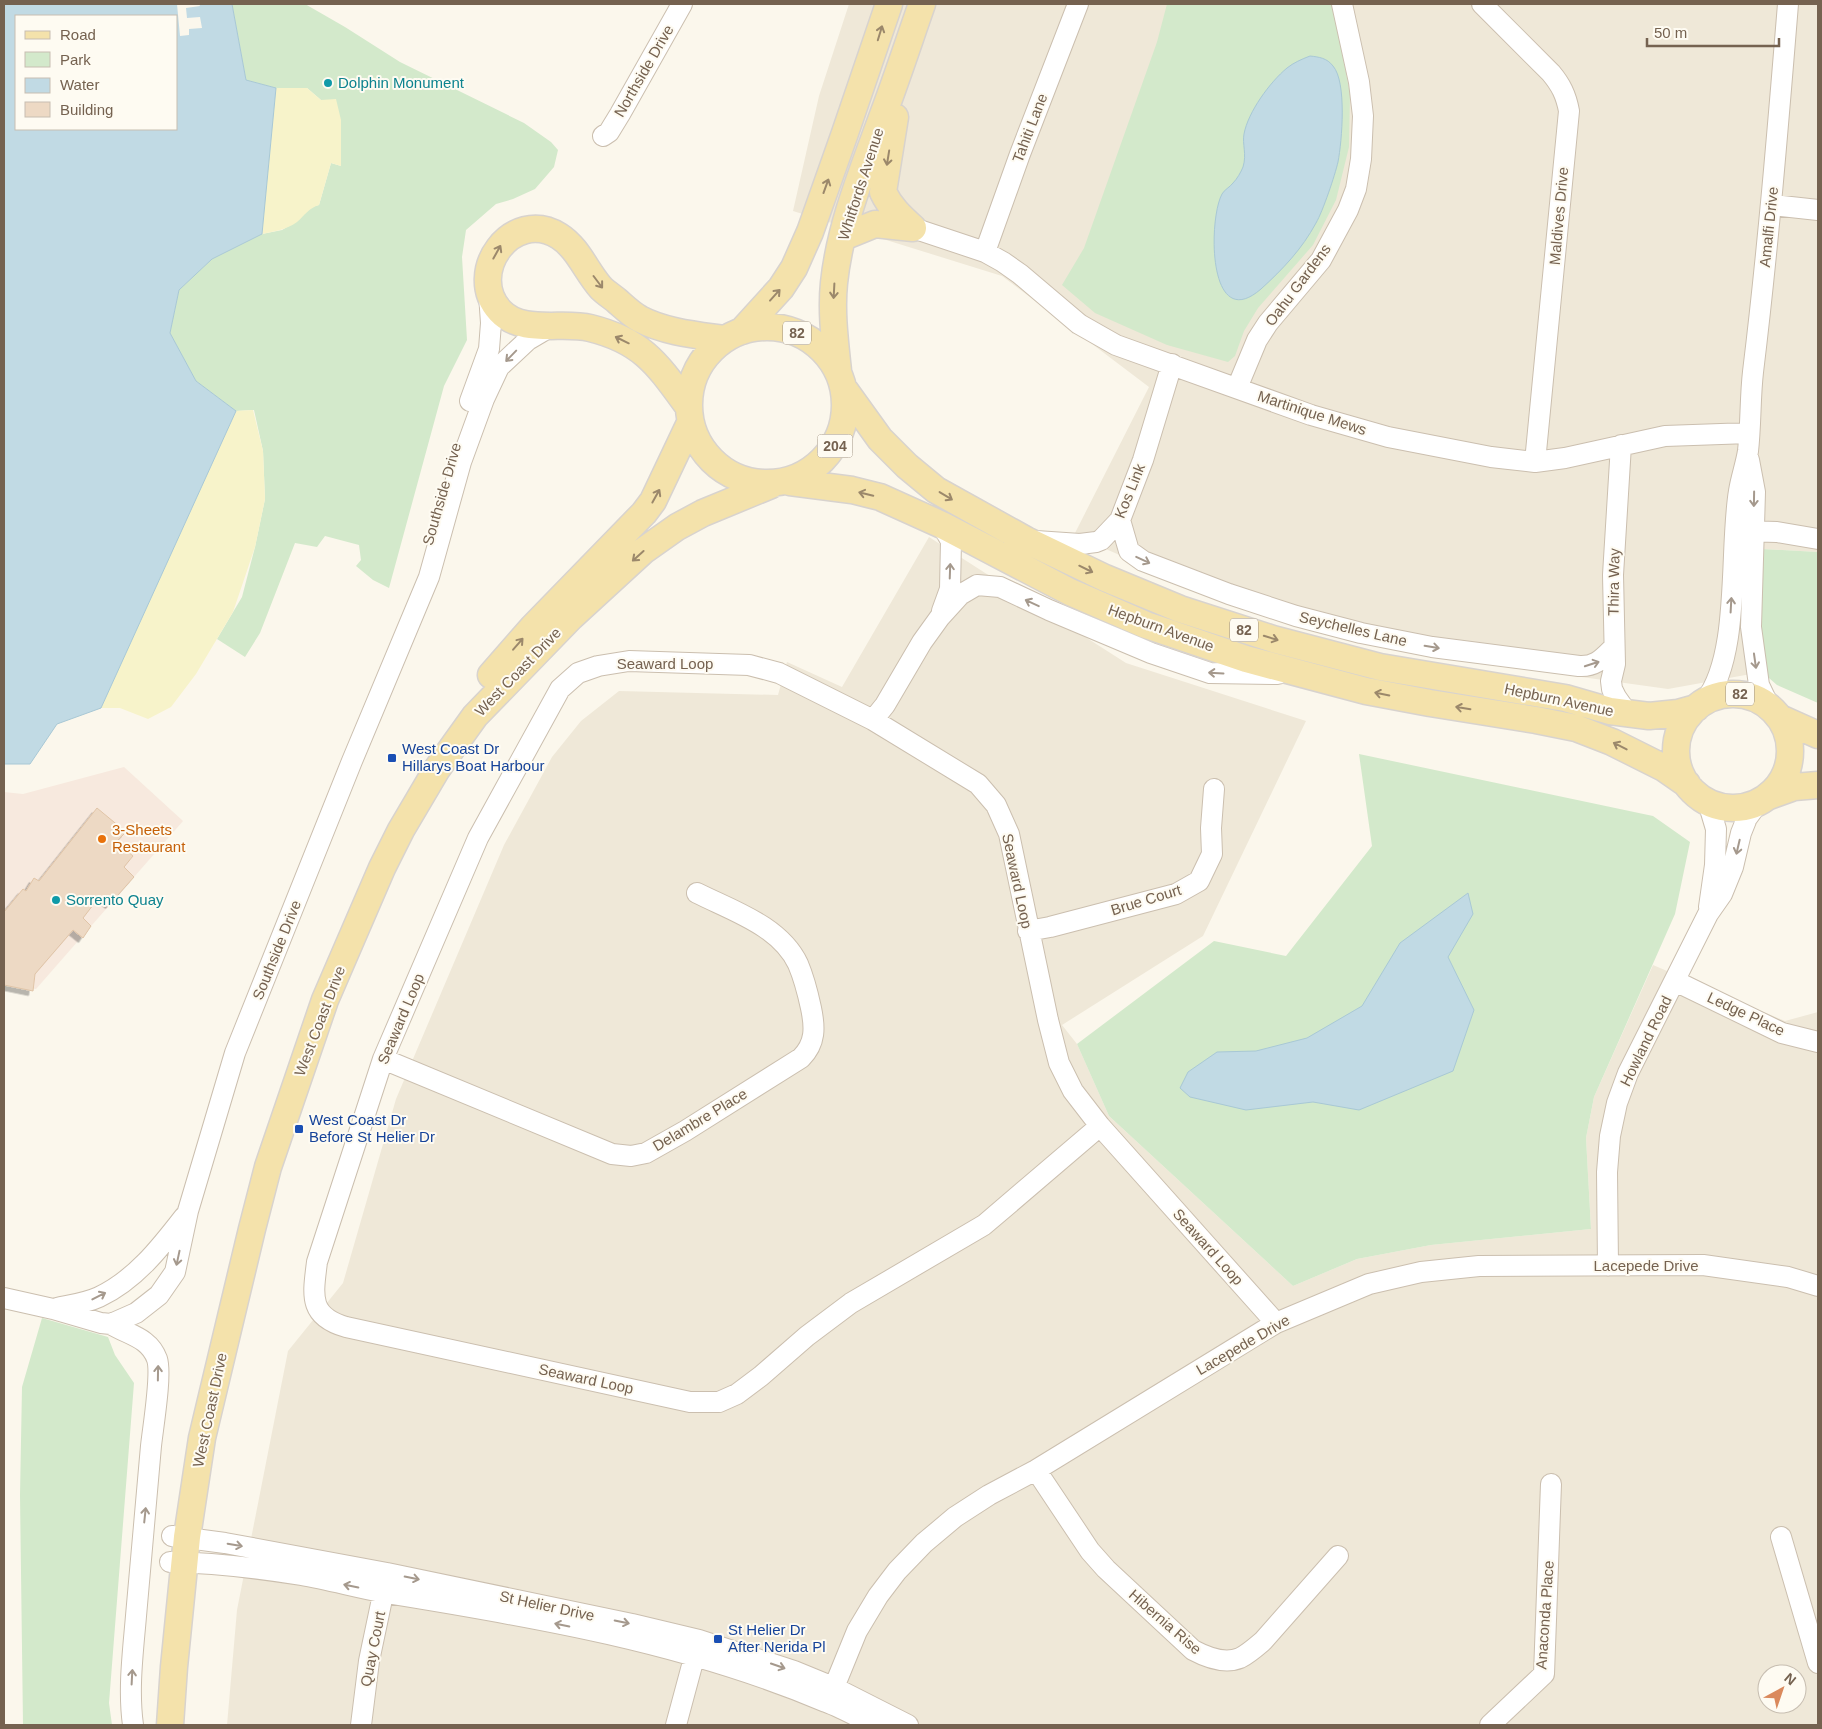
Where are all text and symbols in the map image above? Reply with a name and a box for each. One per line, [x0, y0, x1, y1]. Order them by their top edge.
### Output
legend [15, 15, 178, 130]
scale bar [1647, 15, 1780, 47]
street label: Northside Drive [610, 22, 677, 120]
text: 50 m [1654, 24, 1687, 41]
one-way arrow [875, 25, 885, 41]
text: Road [60, 26, 96, 43]
text: Park [60, 51, 91, 68]
place label: Dolphin Monument [338, 74, 465, 91]
text: Water [60, 76, 99, 93]
marker: Dolphin Monument [322, 77, 334, 89]
street label: Tahiti Lane [1009, 91, 1050, 165]
text: Building [60, 101, 113, 118]
street label: Whitfords Avenue [834, 125, 887, 242]
one-way arrow [883, 150, 893, 166]
street label: Maldives Drive [1546, 166, 1571, 266]
one-way arrow [822, 178, 832, 194]
street label: Amalfi Drive [1756, 186, 1781, 268]
street label: Oahu Gardens [1261, 240, 1334, 329]
one-way arrow [493, 245, 502, 260]
one-way arrow [592, 275, 603, 288]
one-way arrow [829, 283, 838, 299]
one-way arrow [769, 288, 780, 301]
road number: 82 [783, 322, 811, 344]
one-way arrow [615, 334, 630, 344]
one-way arrow [505, 349, 517, 362]
street label: Martinique Mews [1256, 387, 1369, 438]
road number: 204 [818, 434, 852, 458]
street label: Southside Drive [419, 441, 464, 547]
street label: Kos Link [1111, 461, 1148, 521]
one-way arrow [859, 488, 875, 498]
one-way arrow [651, 489, 661, 503]
one-way arrow [1749, 490, 1759, 507]
one-way arrow [938, 492, 952, 502]
street label: Thira Way [1604, 547, 1623, 616]
one-way arrow [631, 550, 644, 562]
one-way arrow [1135, 556, 1150, 566]
one-way arrow [946, 563, 955, 579]
one-way arrow [1078, 565, 1093, 574]
one-way arrow [1025, 597, 1040, 607]
one-way arrow [1726, 597, 1735, 613]
street label: Hepburn Avenue [1106, 600, 1216, 655]
street label: Seychelles Lane [1298, 608, 1409, 649]
road number: 82 [1230, 618, 1258, 642]
street label: West Coast Drive [471, 624, 564, 719]
one-way arrow [1262, 634, 1278, 644]
one-way arrow [513, 637, 524, 650]
one-way arrow [1423, 642, 1439, 652]
one-way arrow [1750, 653, 1760, 669]
street label: Seaward Loop [617, 655, 713, 672]
one-way arrow [1584, 658, 1600, 668]
one-way arrow [1208, 669, 1224, 678]
street label: Hepburn Avenue [1503, 680, 1615, 719]
road number: 82 [1726, 682, 1754, 706]
one-way arrow [1374, 689, 1390, 699]
one-way arrow [1456, 703, 1472, 713]
place label: West Coast Dr Hillarys Boat Harbour [402, 740, 545, 774]
one-way arrow [1613, 741, 1628, 751]
marker: West Coast Dr Hillarys Boat Harbour [386, 752, 398, 764]
place label: 3-Sheets Restaurant [112, 821, 186, 855]
street label: Seaward Loop [999, 832, 1036, 930]
marker: 3-Sheets Restaurant [96, 833, 108, 845]
one-way arrow [1733, 838, 1742, 854]
street label: Brue Court [1109, 881, 1184, 918]
place label: Sorrento Quay [66, 891, 164, 908]
marker: Sorrento Quay [50, 894, 62, 906]
street label: Southside Drive [249, 898, 304, 1002]
street label: West Coast Drive [291, 963, 348, 1078]
street label: Seaward Loop [374, 971, 427, 1067]
street label: Ledge Place [1705, 988, 1788, 1039]
street label: Howland Road [1616, 993, 1675, 1089]
street label: Delambre Place [650, 1085, 750, 1154]
place label: West Coast Dr Before St Helier Dr [309, 1111, 435, 1145]
marker: West Coast Dr Before St Helier Dr [293, 1123, 305, 1135]
street label: Seaward Loop [1170, 1205, 1247, 1288]
one-way arrow [172, 1250, 182, 1266]
street label: Lacepede Drive [1593, 1257, 1699, 1274]
one-way arrow [92, 1291, 107, 1301]
street label: Lacepede Drive [1193, 1311, 1293, 1378]
street label: West Coast Drive [189, 1351, 230, 1469]
street label: Seaward Loop [537, 1360, 635, 1397]
one-way arrow [153, 1365, 163, 1382]
one-way arrow [140, 1507, 149, 1523]
one-way arrow [226, 1540, 242, 1550]
street label: Anaconda Place [1532, 1560, 1557, 1670]
one-way arrow [403, 1573, 419, 1583]
one-way arrow [343, 1580, 359, 1590]
street label: Hibernia Rise [1126, 1586, 1205, 1658]
street label: St Helier Drive [498, 1587, 596, 1624]
street label: Quay Court [357, 1609, 388, 1688]
one-way arrow [614, 1618, 630, 1627]
one-way arrow [554, 1620, 570, 1629]
place label: St Helier Dr After Nerida Pl [728, 1621, 826, 1655]
marker: St Helier Dr After Nerida Pl [712, 1633, 724, 1645]
one-way arrow [770, 1662, 786, 1671]
north arrow [1757, 1664, 1807, 1714]
one-way arrow [127, 1669, 136, 1685]
text: N [1781, 1670, 1799, 1688]

